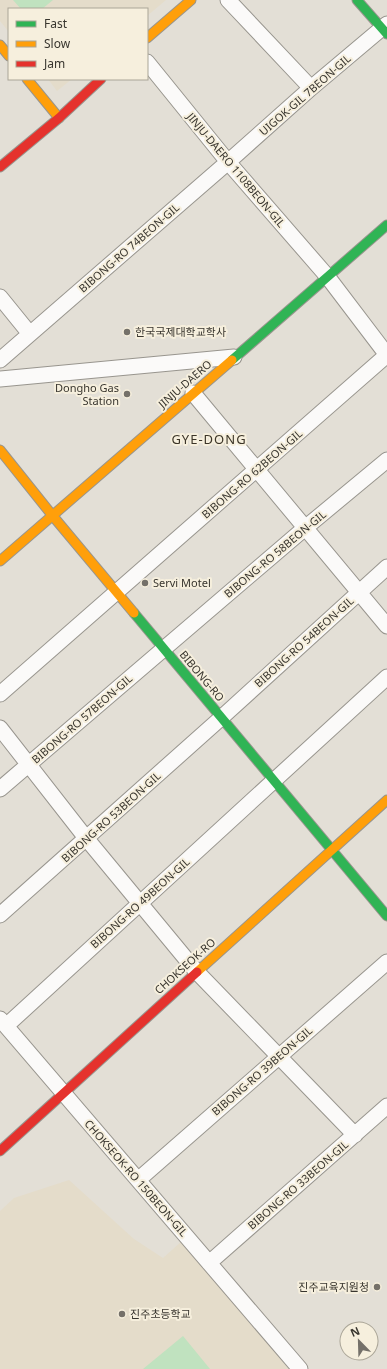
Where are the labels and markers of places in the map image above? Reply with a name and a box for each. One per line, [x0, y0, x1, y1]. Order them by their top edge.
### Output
place label: 한국국제대학교학사 [135, 324, 226, 339]
marker: 한국국제대학교학사 [122, 327, 132, 337]
place label: Dongho Gas Station [55, 380, 119, 408]
marker: Dongho Gas Station [122, 389, 132, 399]
place label: Servi Motel [153, 575, 211, 590]
marker: Servi Motel [140, 578, 150, 588]
place label: 진주교육지원청 [298, 1279, 369, 1294]
marker: 진주교육지원청 [372, 1282, 382, 1292]
place label: 진주초등학교 [130, 1306, 191, 1321]
marker: 진주초등학교 [117, 1309, 127, 1319]

